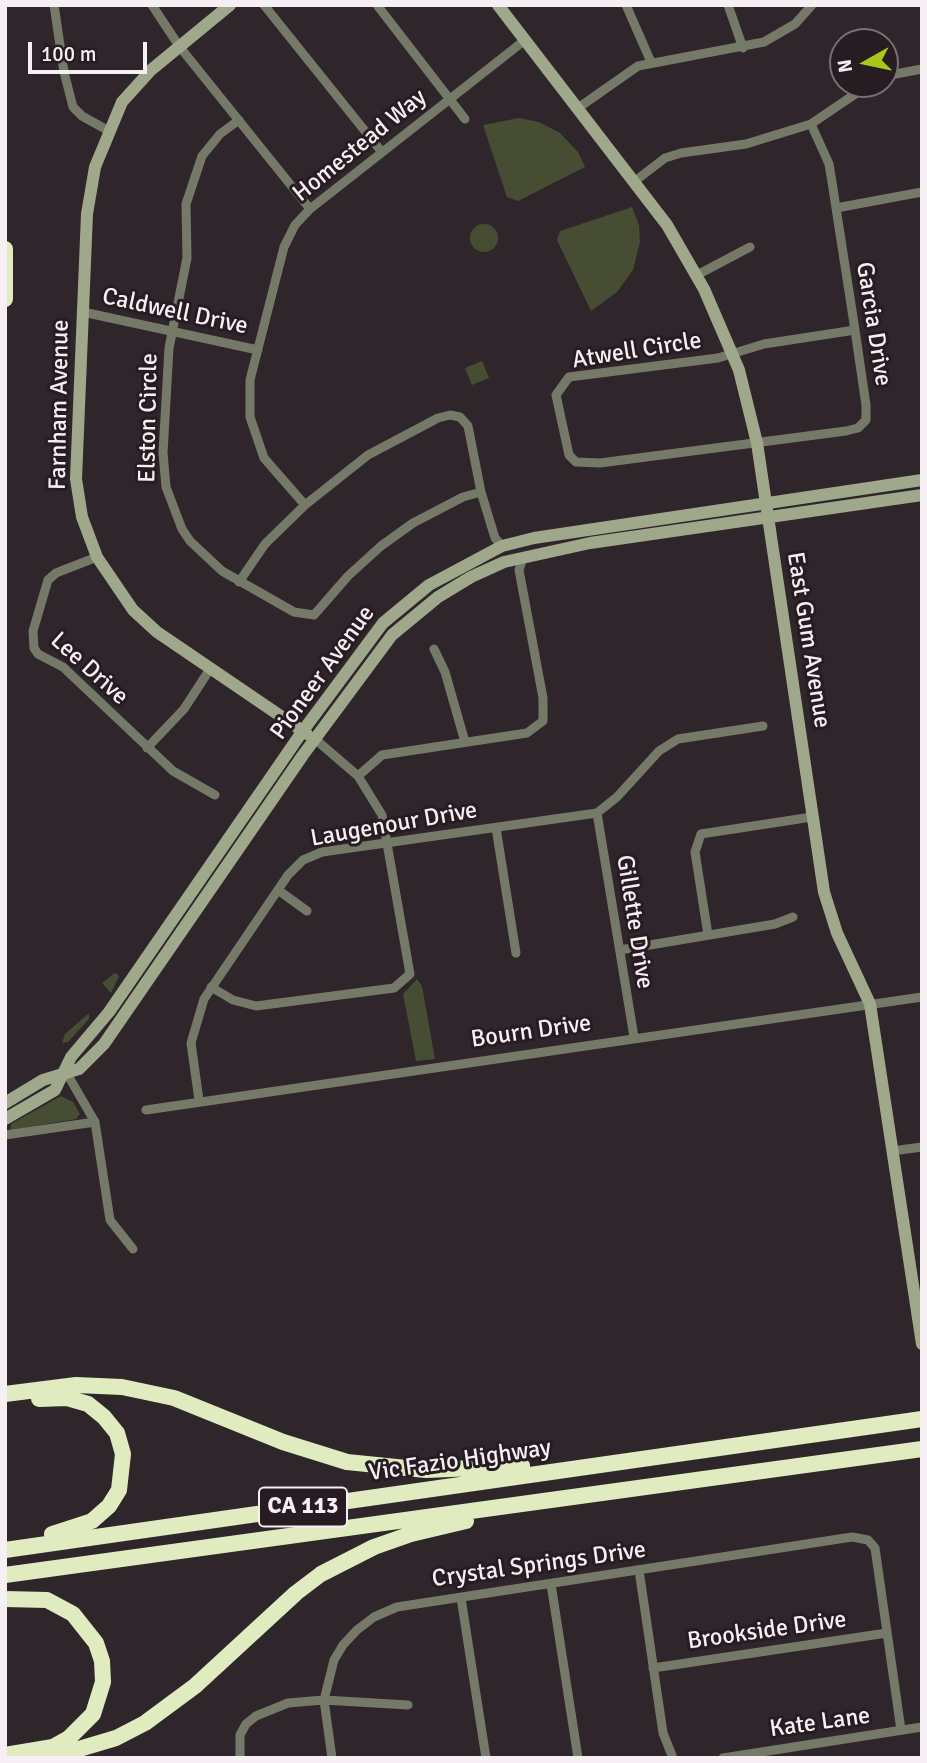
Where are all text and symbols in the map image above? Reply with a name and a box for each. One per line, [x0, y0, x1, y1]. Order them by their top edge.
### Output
scale bar [32, 28, 150, 72]
north arrow [829, 28, 899, 98]
text: 100 m [41, 41, 96, 67]
text: N [832, 58, 858, 74]
street label: Homestead Way [288, 83, 432, 209]
street label: Garcia Drive [849, 260, 897, 388]
street label: Caldwell Drive [100, 283, 250, 341]
street label: Farnham Avenue [44, 320, 76, 490]
street label: Atwell Circle [570, 327, 704, 375]
street label: Elston Circle [133, 353, 165, 483]
street label: East Gum Avenue [780, 550, 836, 730]
street label: Pioneer Avenue [265, 600, 381, 746]
street label: Lee Drive [44, 627, 134, 711]
street label: Laugenour Drive [308, 796, 480, 854]
street label: Gillette Drive [609, 853, 659, 991]
street label: Bourn Drive [469, 1009, 593, 1055]
street label: Vic Fazio Highway [367, 1434, 553, 1488]
road number: CA 113 [259, 1488, 347, 1526]
street label: Crystal Springs Drive [430, 1536, 648, 1594]
street label: Brookside Drive [686, 1606, 848, 1656]
street label: Kate Lane [768, 1702, 872, 1744]

